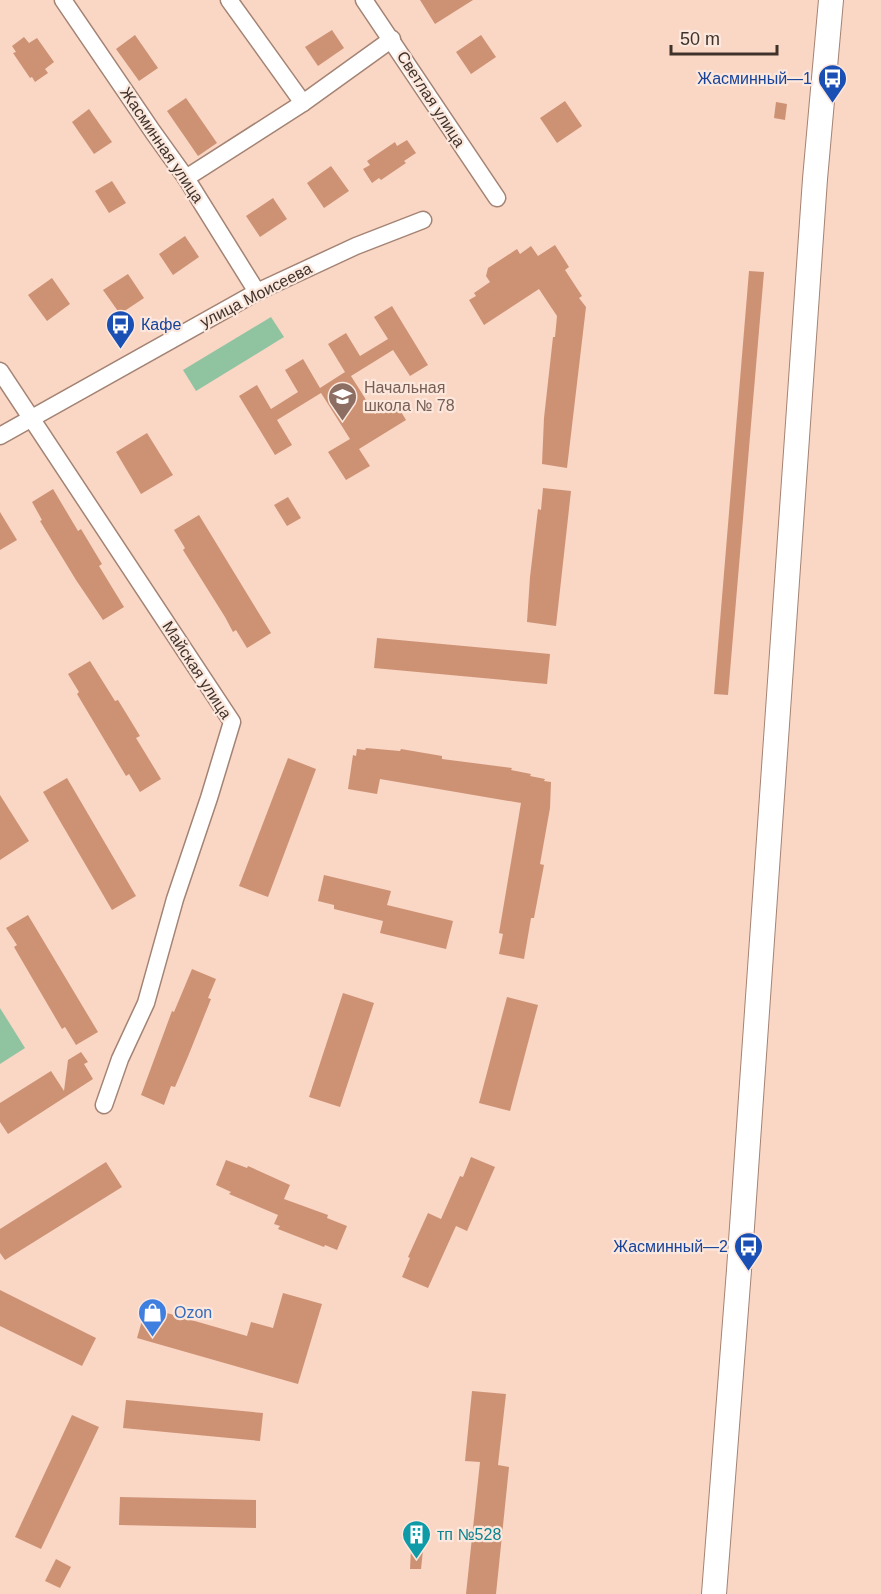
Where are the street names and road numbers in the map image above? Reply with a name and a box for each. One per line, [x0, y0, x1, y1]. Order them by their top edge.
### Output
street label: Светлая улица [394, 48, 468, 150]
street label: Жасминная улица [117, 84, 207, 206]
street label: улица Моисеева [197, 260, 315, 330]
street label: Майская улица [159, 618, 235, 722]

